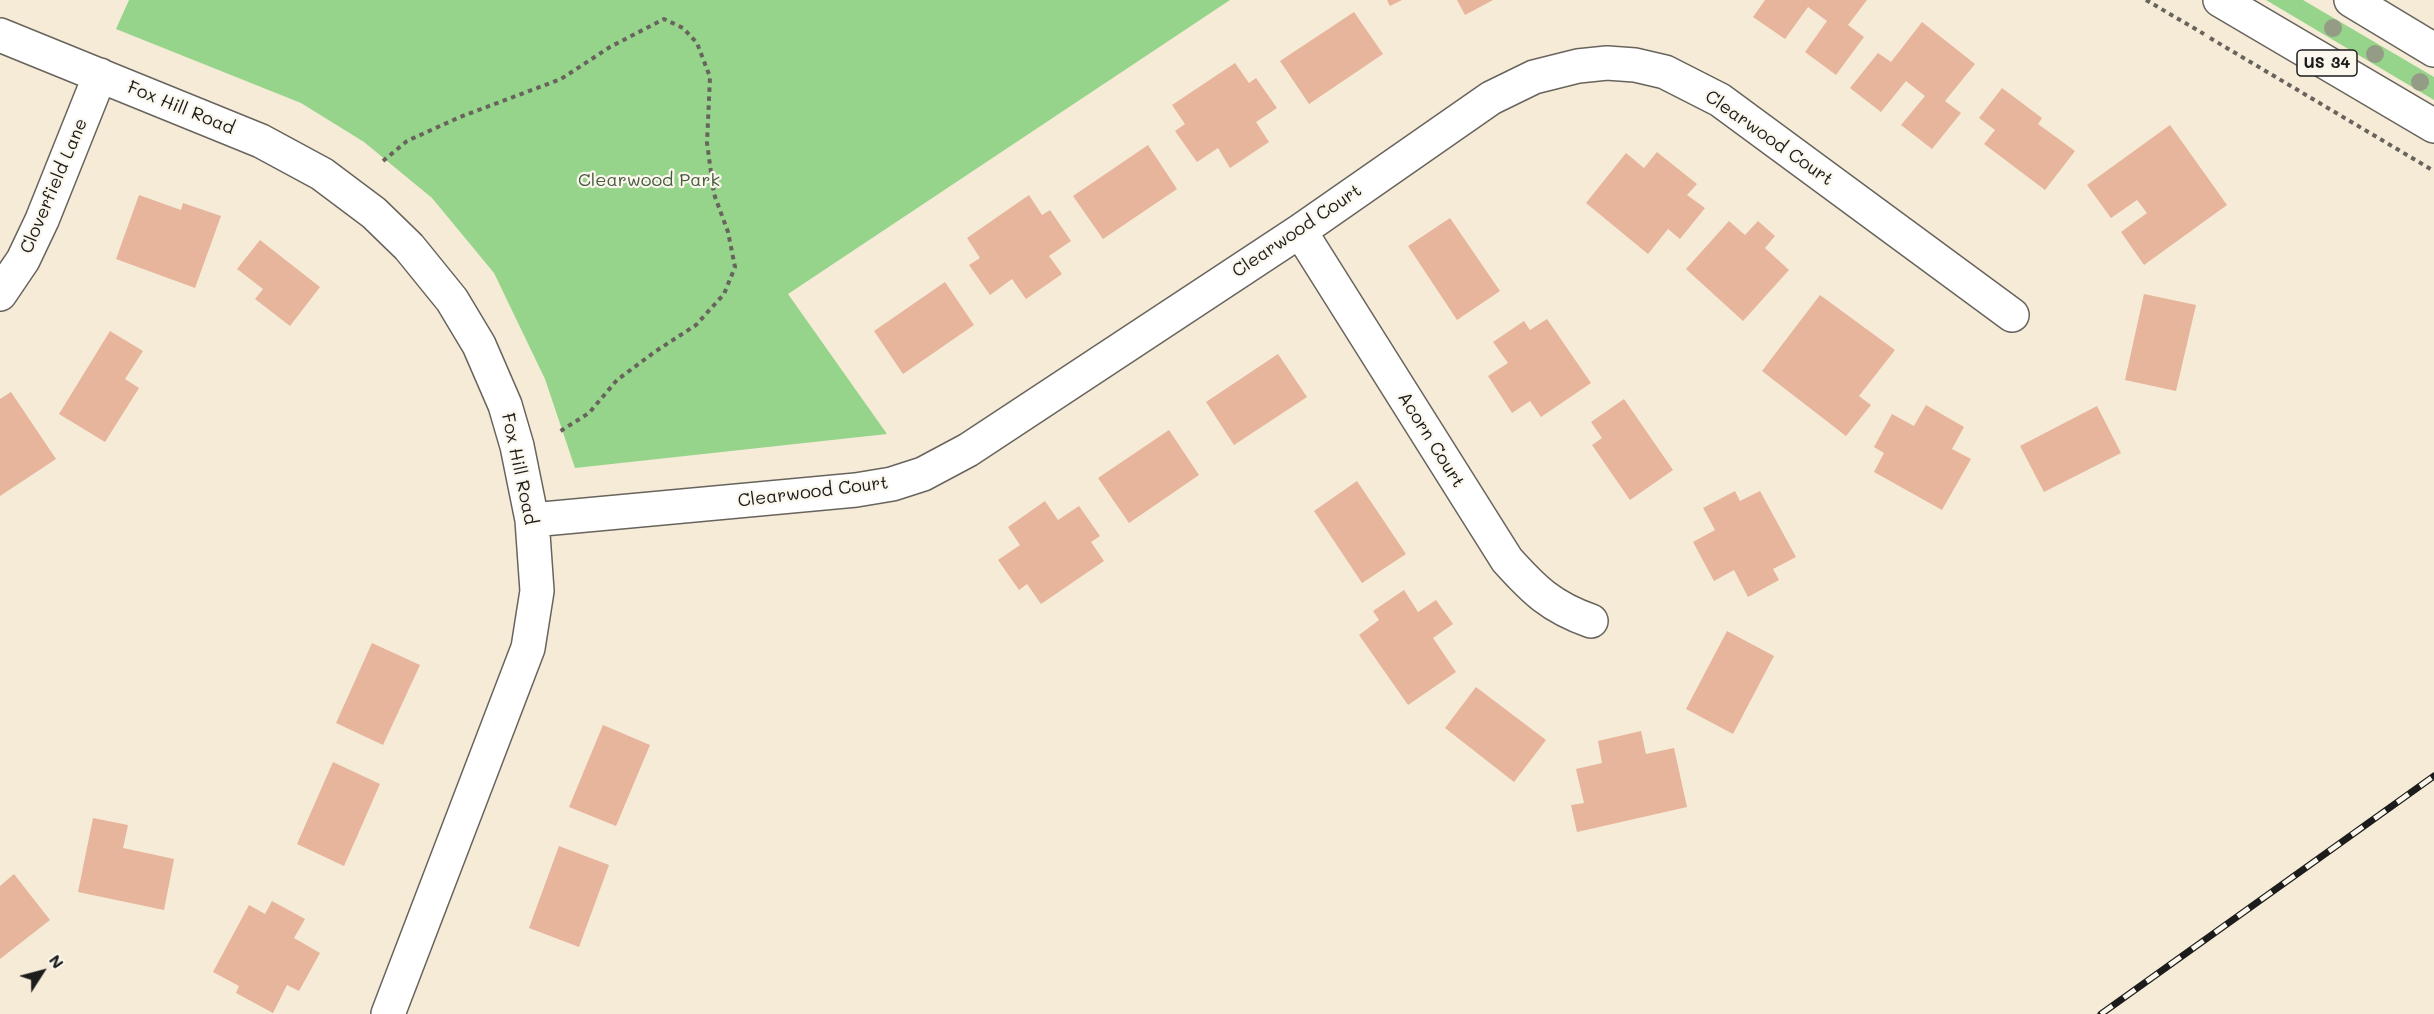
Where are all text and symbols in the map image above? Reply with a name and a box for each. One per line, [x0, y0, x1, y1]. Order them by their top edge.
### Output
road number: US 34 [2297, 50, 2357, 76]
street label: Fox Hill Road [124, 77, 238, 139]
street label: Clearwood Court [1701, 86, 1837, 190]
street label: Cloverfield Lane [16, 115, 92, 257]
park label: Clearwood Park [578, 169, 720, 191]
street label: Clearwood Court [1228, 180, 1366, 282]
street label: Acorn Court [1393, 388, 1469, 492]
street label: Fox Hill Road [497, 411, 541, 527]
street label: Clearwood Court [736, 472, 890, 512]
north arrow [12, 942, 72, 1002]
text: N [45, 950, 69, 972]

